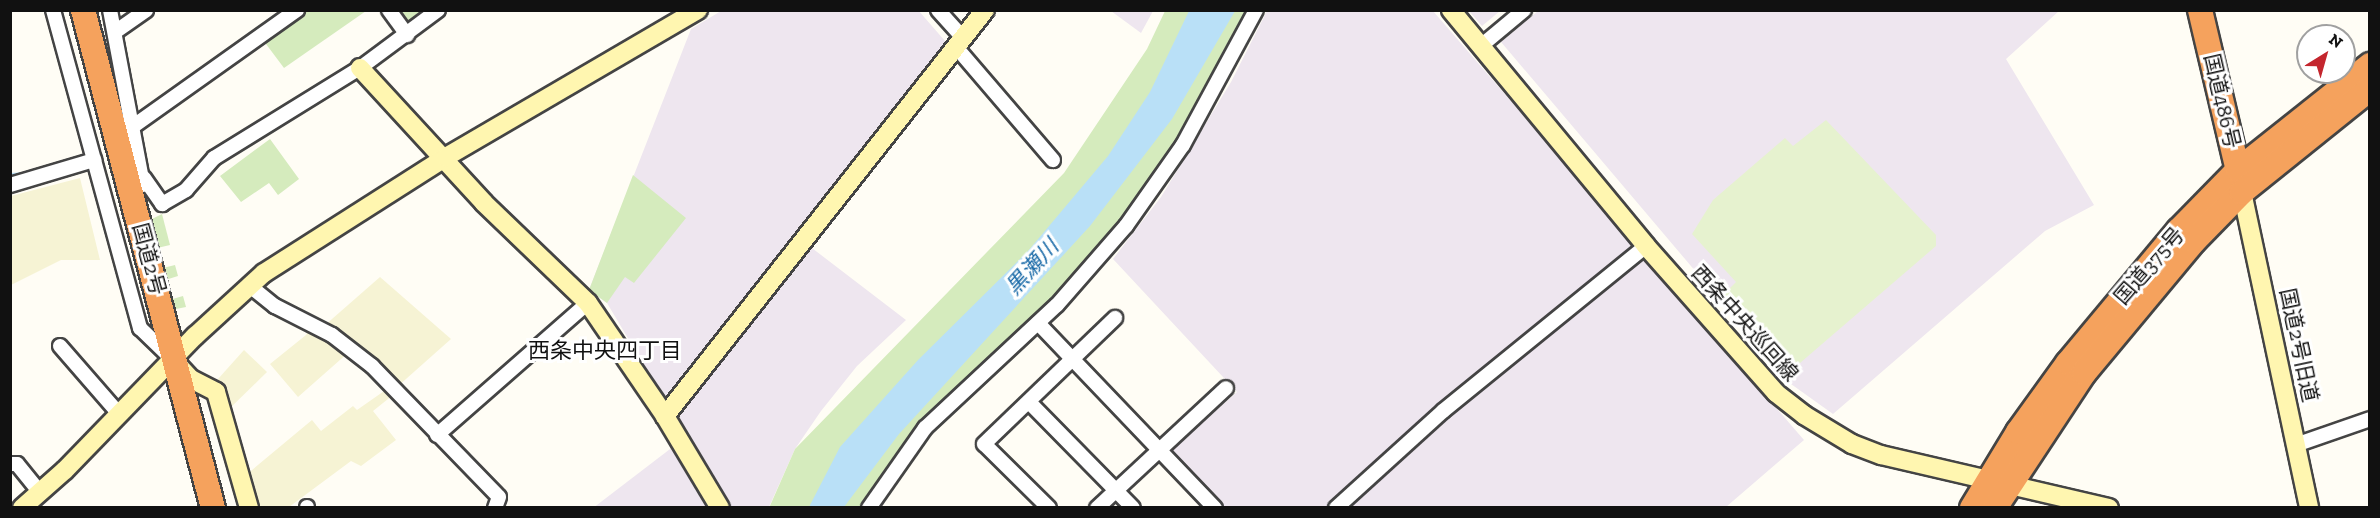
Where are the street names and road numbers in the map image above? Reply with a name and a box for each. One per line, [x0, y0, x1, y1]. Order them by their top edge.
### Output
street label: 国道486号 [2199, 51, 2245, 151]
street label: 国道2号 [127, 220, 171, 298]
street label: 国道375号 [2109, 222, 2189, 310]
street label: 西条中央巡回線 [1686, 260, 1804, 386]
street label: 国道2号旧道 [2275, 286, 2323, 404]

